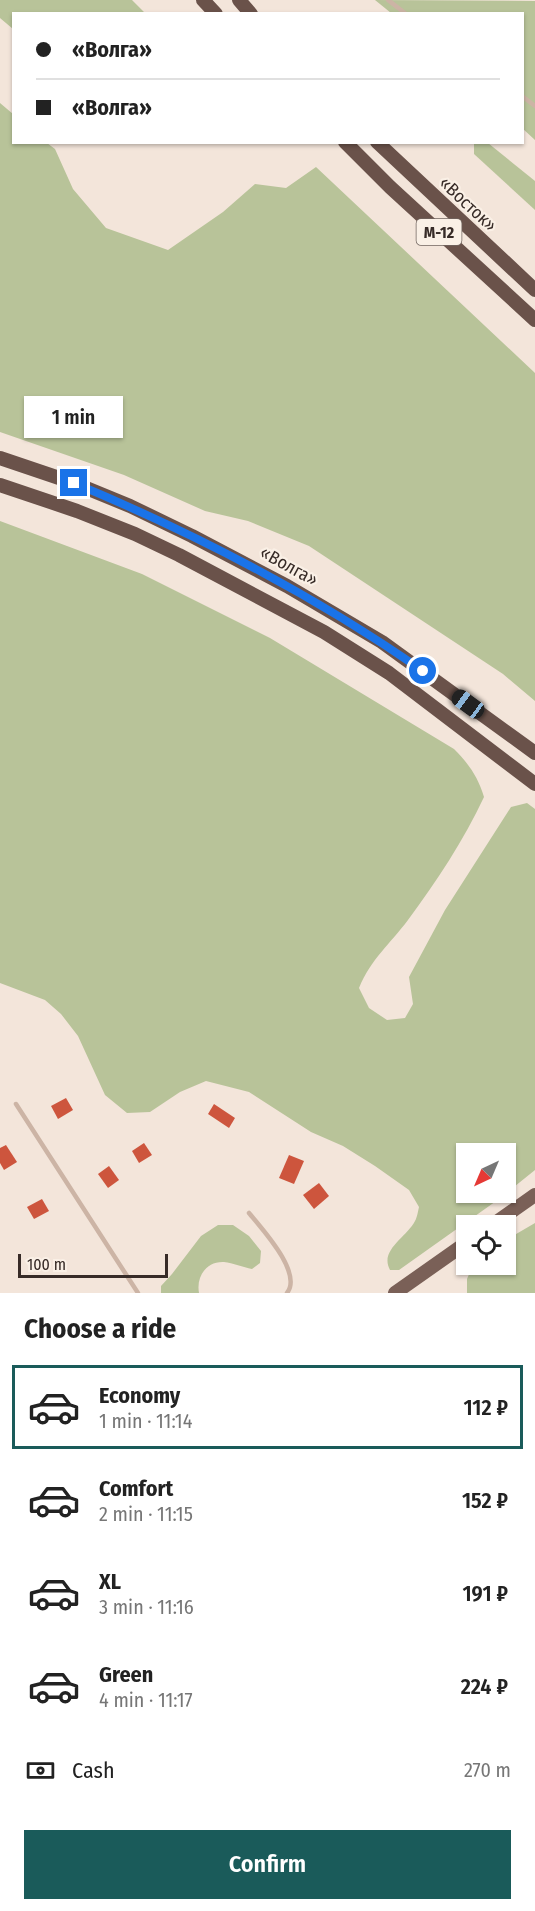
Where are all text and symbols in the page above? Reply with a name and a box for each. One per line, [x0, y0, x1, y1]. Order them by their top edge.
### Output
text: «Волга» [72, 36, 152, 63]
text: «Волга» [72, 94, 152, 121]
street label: «Восток» [435, 172, 501, 236]
road number: М-12 [416, 219, 462, 245]
callout: 1 min [25, 396, 124, 438]
text: 1 min [52, 405, 95, 429]
route end [60, 469, 87, 496]
street label: «Волга» [256, 541, 322, 591]
route start [409, 657, 436, 684]
car [448, 686, 488, 722]
north arrow [456, 1143, 516, 1203]
map controls [456, 1143, 516, 1275]
button: locate [456, 1215, 516, 1275]
scale bar [18, 1251, 168, 1278]
text: 100 m [27, 1255, 66, 1274]
text: Choose a ride [24, 1313, 176, 1345]
icon: car [27, 1380, 81, 1434]
text: Economy [99, 1382, 180, 1409]
text: 112 ₽ [464, 1394, 508, 1421]
text: 1 min · 11:14 [99, 1409, 192, 1433]
icon: car [27, 1473, 81, 1527]
text: Comfort [99, 1475, 173, 1502]
text: 152 ₽ [462, 1487, 508, 1514]
text: 2 min · 11:15 [99, 1502, 193, 1526]
icon: car [27, 1566, 81, 1620]
text: XL [99, 1568, 121, 1595]
text: 191 ₽ [462, 1580, 508, 1607]
text: 3 min · 11:16 [99, 1595, 194, 1619]
icon: car [27, 1659, 81, 1713]
text: Green [99, 1661, 153, 1688]
text: 224 ₽ [461, 1673, 508, 1700]
text: 4 min · 11:17 [99, 1688, 193, 1712]
icon: cash [24, 1754, 57, 1787]
text: Cash [72, 1757, 115, 1784]
text: 270 m [464, 1758, 511, 1782]
button: Confirm [24, 1830, 511, 1899]

